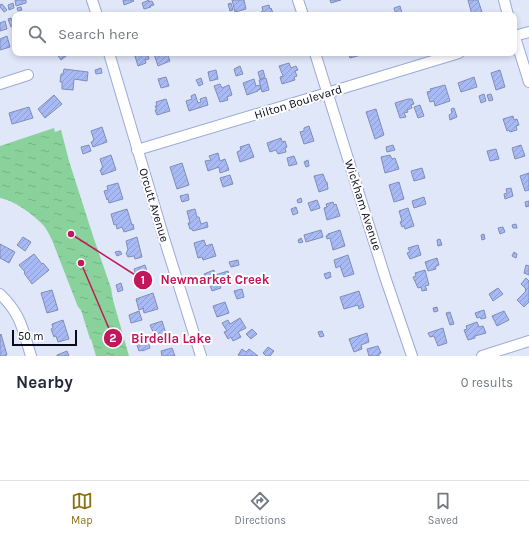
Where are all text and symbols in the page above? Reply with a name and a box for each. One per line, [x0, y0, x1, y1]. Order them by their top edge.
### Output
search box [12, 12, 517, 56]
icon: search [26, 23, 48, 45]
text: Search here [58, 25, 139, 43]
street label: Hilton Boulevard [252, 82, 344, 122]
street label: Wickham Avenue [342, 158, 384, 252]
street label: Orcutt Avenue [136, 166, 172, 244]
callout: Newmarket Creek [133, 267, 277, 292]
text: Newmarket Creek [161, 272, 270, 287]
text: 1 [141, 273, 145, 287]
callout: Birdella Lake [103, 326, 219, 351]
scale bar [12, 328, 77, 347]
text: 50 m [18, 330, 44, 343]
text: 2 [109, 331, 117, 345]
text: Birdella Lake [131, 331, 211, 346]
text: Nearby [16, 372, 73, 392]
text: 0 results [461, 375, 513, 390]
tab: Map [71, 490, 93, 527]
tab: Directions [234, 490, 286, 527]
tab: Saved [428, 490, 458, 527]

